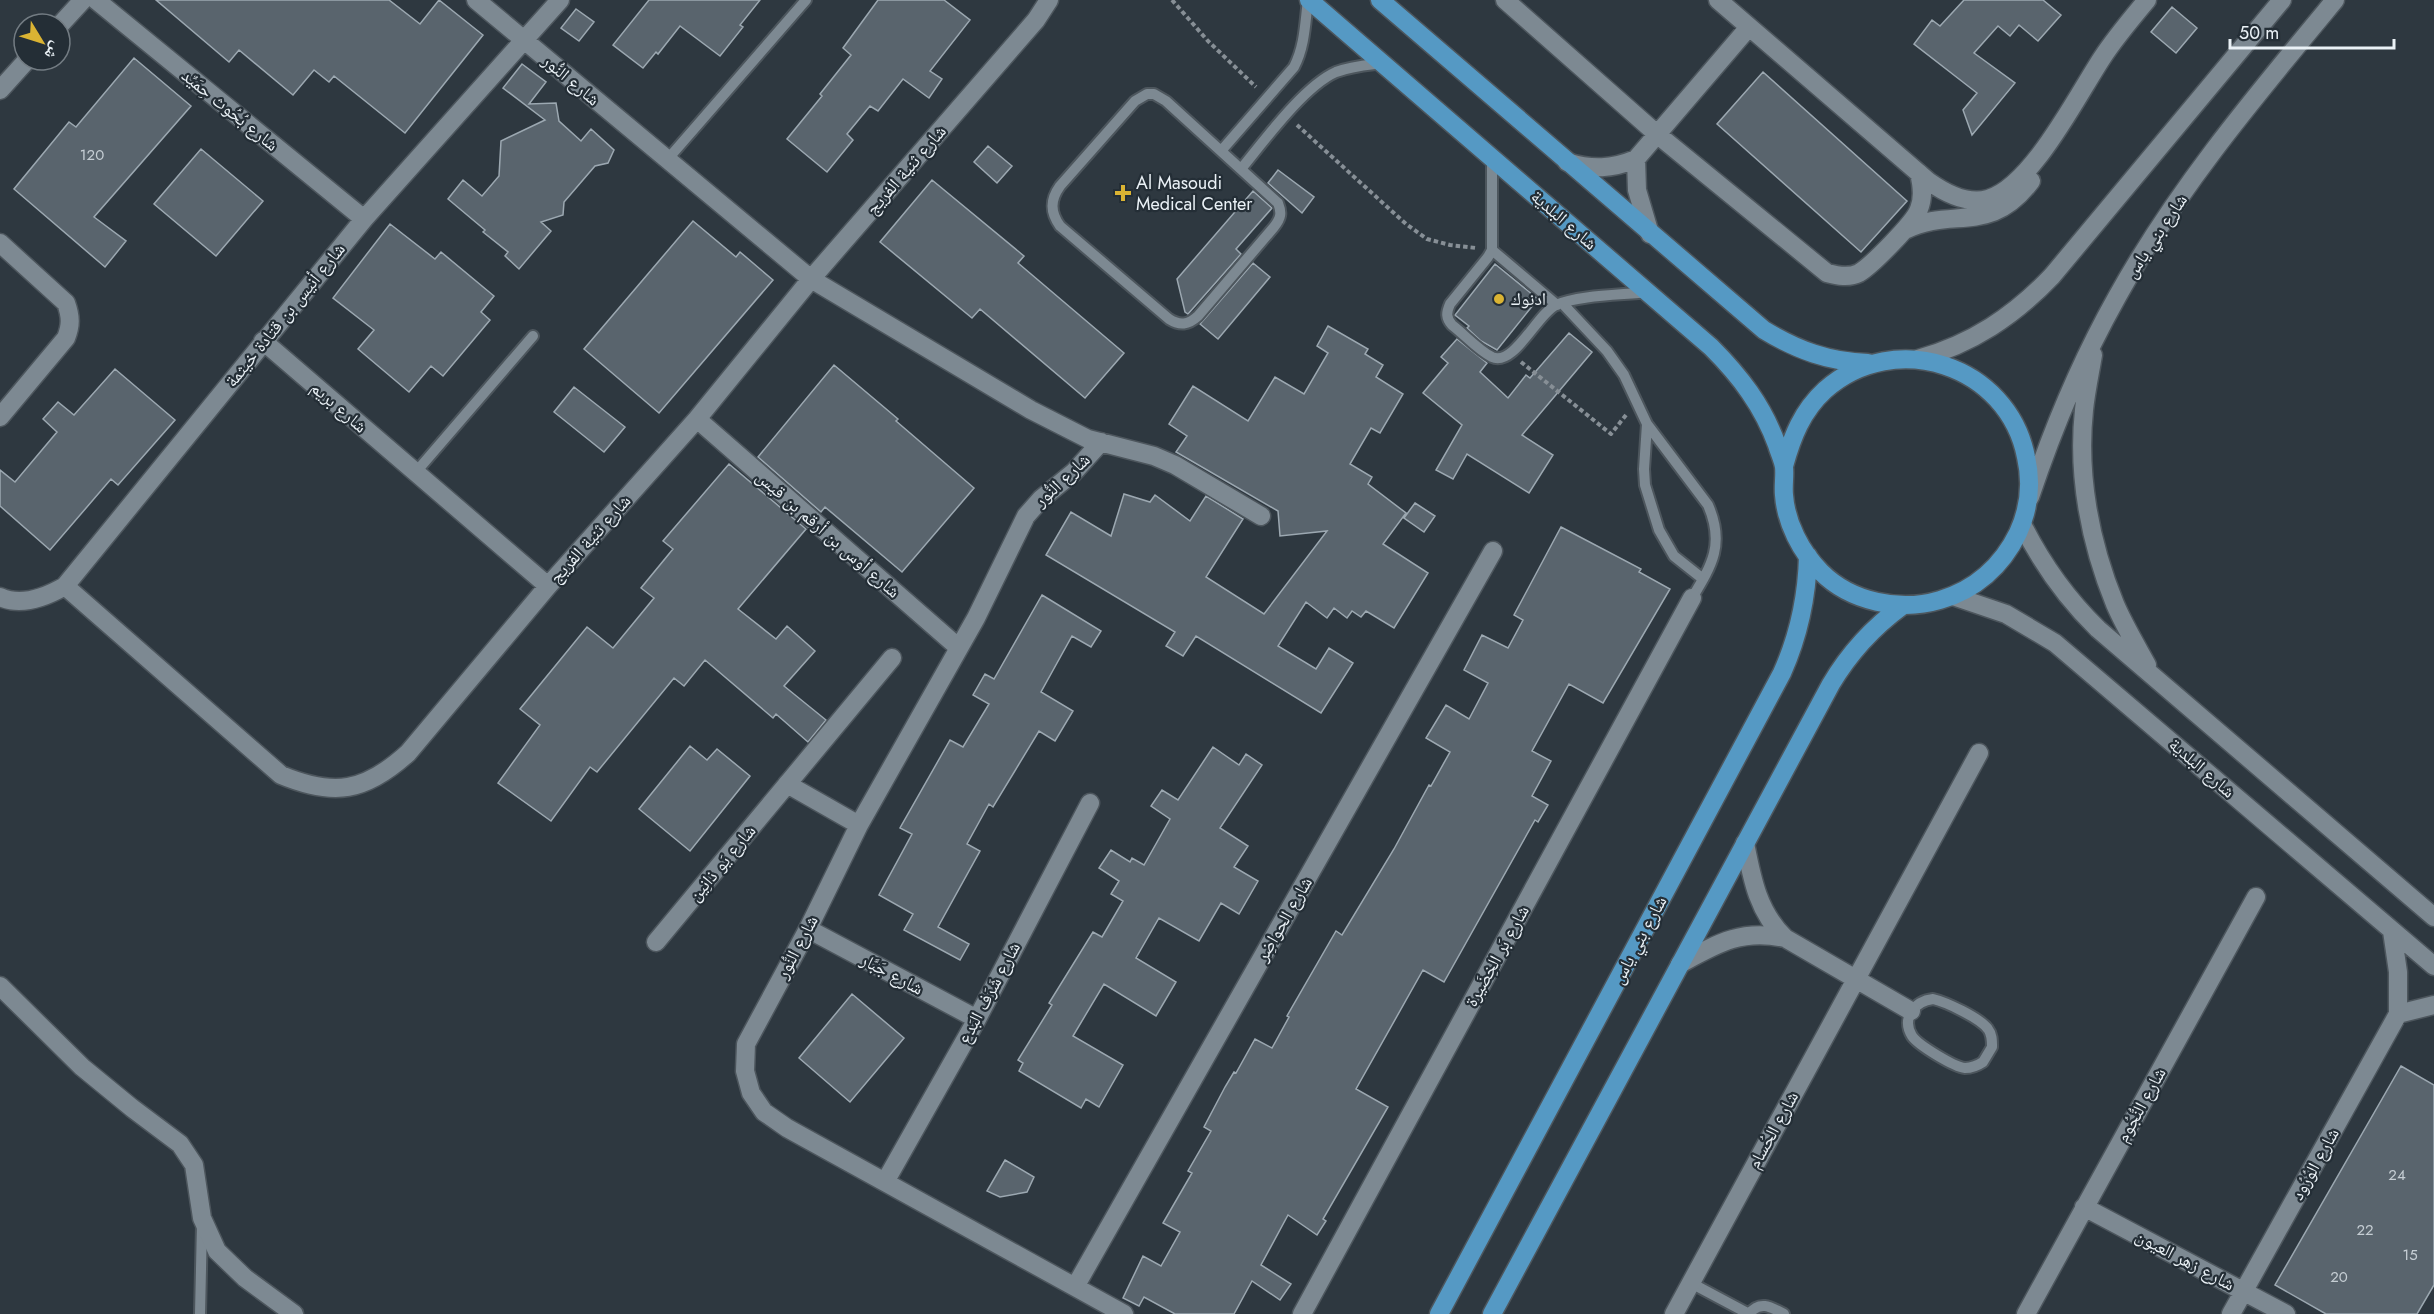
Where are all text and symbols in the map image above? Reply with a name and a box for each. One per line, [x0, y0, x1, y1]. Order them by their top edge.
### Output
north arrow [12, 12, 72, 72]
scale bar [2230, 12, 2394, 50]
text: 50 m [2239, 20, 2279, 46]
text: ش [39, 37, 68, 65]
street label: شارع النُّور [536, 47, 606, 112]
street label: شارع بُحُوث حِمَيِّد [176, 63, 284, 157]
street label: شارع ثنية الفريج [860, 119, 952, 221]
house number: 120 [80, 144, 104, 166]
place label: Al Masoudi Medical Center [1136, 170, 1253, 217]
marker: Al Masoudi Medical Center [1114, 184, 1132, 202]
street label: شارع البلدية [1525, 184, 1603, 256]
street label: شارع بني ياس [2118, 189, 2195, 284]
street label: شارع أنيس بن قتادة خيثمة [219, 237, 351, 393]
place label: ادنوك [1511, 286, 1546, 312]
marker: ادنوك [1492, 292, 1506, 306]
street label: شارع بريم [305, 375, 373, 439]
street label: شارع النُّور [1027, 447, 1096, 514]
street label: شارع أوس بن أرقم بن قيس [750, 464, 906, 604]
street label: شارع ثنية الفريج [543, 489, 637, 589]
street label: شارع البلدية [2163, 732, 2241, 804]
street label: شارع يَو ذانِين [682, 819, 762, 907]
street label: شارع الحواضِر [1249, 872, 1319, 967]
street label: شارع بني ياس [1605, 891, 1675, 989]
street label: شارع بَر الخِضَيرة [1458, 901, 1536, 1011]
street label: شارع النُّور [769, 911, 825, 984]
street label: شارع شَرَف البَدع [951, 937, 1027, 1049]
street label: شارع جَبَّار [855, 946, 928, 1001]
street label: شارع النُّجُوم [2110, 1063, 2172, 1147]
street label: شارع الحُسام [1741, 1087, 1805, 1173]
street label: شارع الوُرُود [2284, 1123, 2346, 1205]
house number: 24 [2388, 1164, 2406, 1186]
house number: 22 [2356, 1219, 2374, 1241]
street label: شارع زهر العيون [2131, 1223, 2239, 1297]
house number: 15 [2402, 1244, 2418, 1266]
house number: 20 [2330, 1266, 2348, 1288]

